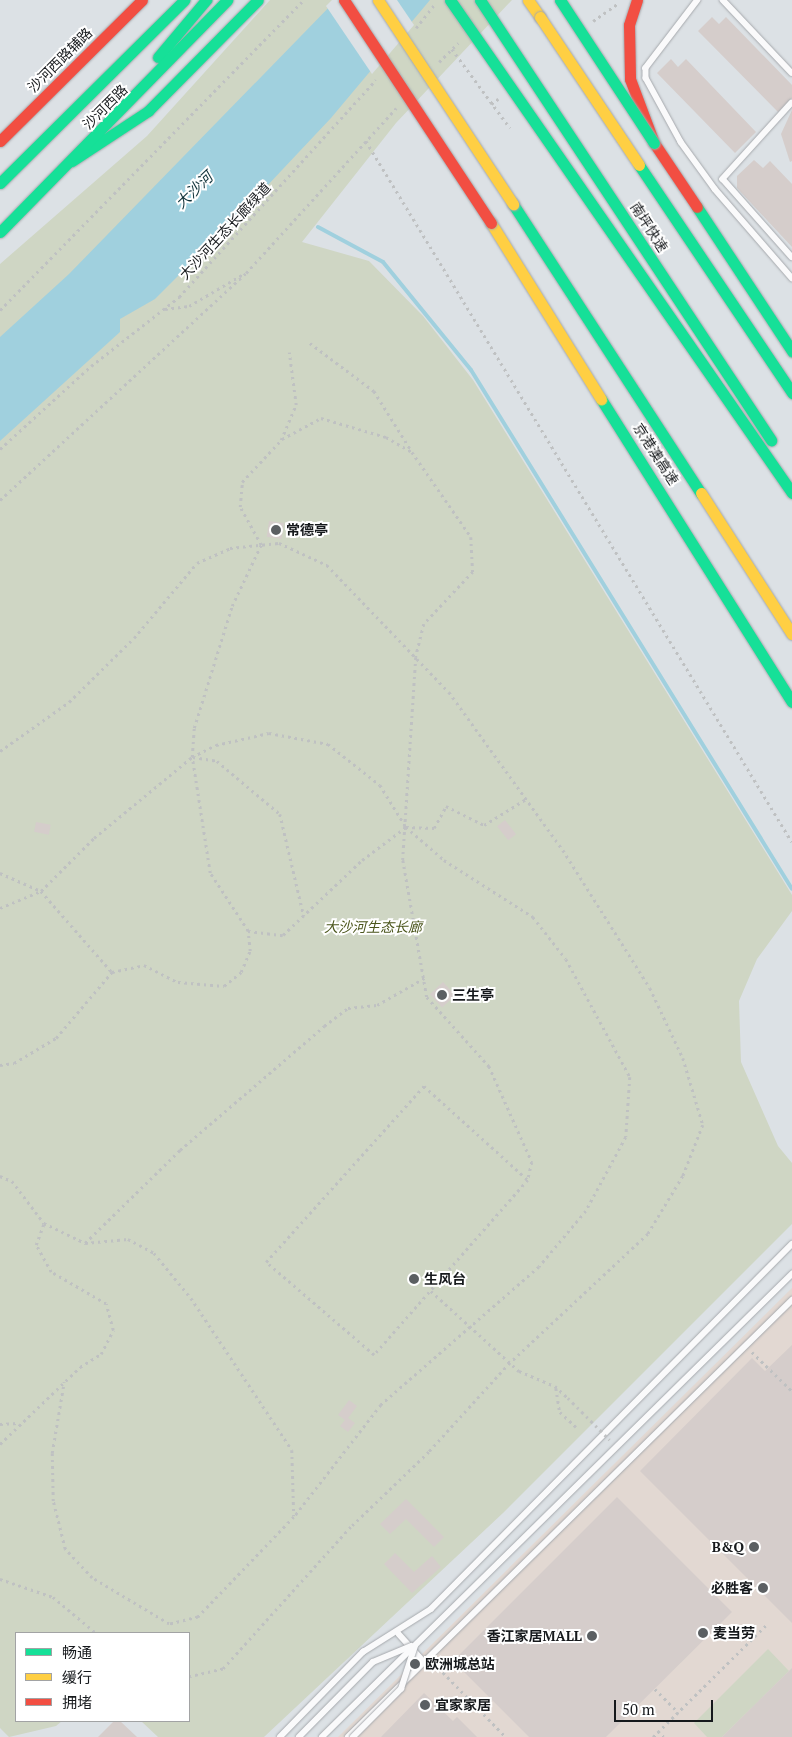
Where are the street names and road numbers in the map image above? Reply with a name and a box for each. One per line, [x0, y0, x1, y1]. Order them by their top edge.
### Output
street label: 沙河西路辅路 [24, 24, 96, 96]
street label: 沙河西路 [79, 81, 131, 133]
street label: 大沙河生态长廊绿道 [176, 179, 274, 283]
street label: 南坪快速 [627, 199, 671, 255]
street label: 京港澳高速 [630, 420, 682, 488]

